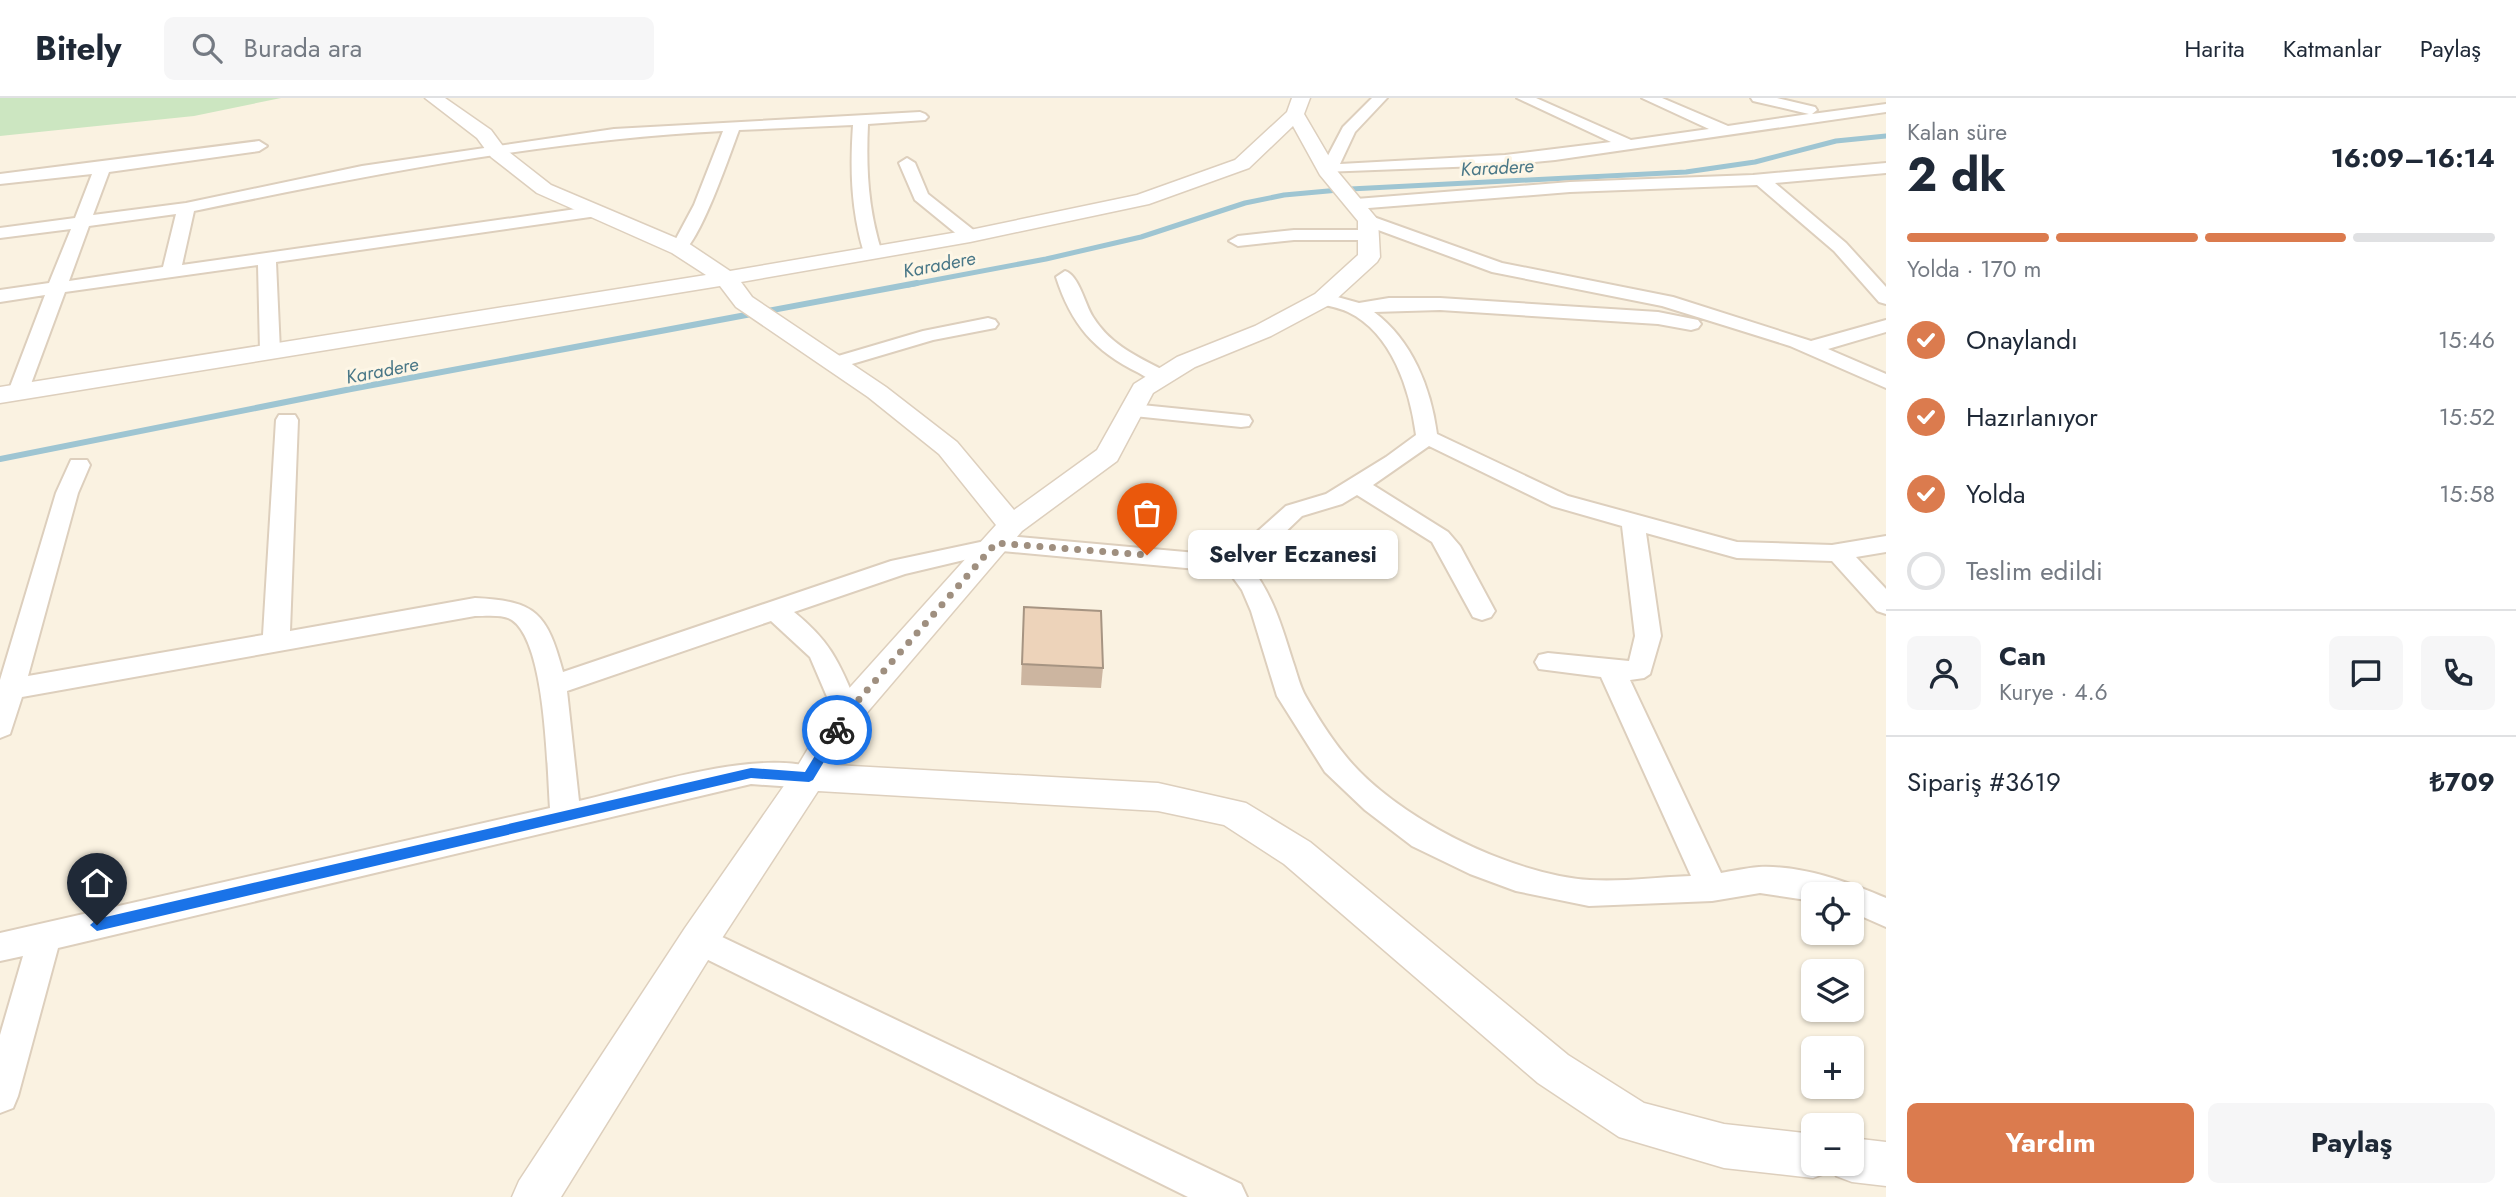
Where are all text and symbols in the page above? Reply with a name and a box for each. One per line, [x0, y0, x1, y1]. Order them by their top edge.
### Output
search box [164, 17, 654, 80]
text: Bitely [35, 25, 122, 72]
icon: search [188, 29, 226, 67]
text: Burada ara [244, 29, 362, 67]
text: Harita [2184, 31, 2245, 66]
text: Katmanlar [2283, 31, 2382, 66]
text: Paylaş [2420, 31, 2481, 66]
text: Kalan süre [1907, 115, 2007, 149]
text: 16:09–16:14 [2331, 139, 2495, 177]
text: 2 dk [1907, 142, 2006, 208]
water label: Karadere [1460, 152, 1535, 183]
water label: Karadere [901, 244, 978, 285]
text: Yolda · 170 m [1907, 252, 2041, 286]
icon: check [1907, 321, 1945, 359]
text: Onaylandı [1966, 321, 2078, 359]
text: 15:46 [2438, 323, 2495, 357]
water label: Karadere [344, 350, 421, 391]
icon: check [1907, 398, 1945, 436]
text: Hazırlanıyor [1966, 398, 2098, 436]
text: 15:52 [2439, 400, 2495, 434]
icon: check [1907, 475, 1945, 513]
text: Yolda [1966, 475, 2026, 513]
text: 15:58 [2439, 477, 2495, 511]
pin [1117, 483, 1177, 555]
icon: bag [1128, 494, 1166, 532]
callout: Selver Eczanesi [1189, 531, 1399, 580]
text: Selver Eczanesi [1209, 537, 1377, 571]
text: Teslim edildi [1966, 552, 2103, 590]
button: person [1907, 636, 1981, 710]
button: chat [2329, 636, 2403, 710]
button: phone [2421, 636, 2495, 710]
text: Can [1999, 637, 2046, 675]
text: Kurye · 4.6 [1999, 675, 2108, 709]
courier [802, 695, 872, 765]
icon: bike [818, 711, 856, 749]
text: Sipariş #3619 [1907, 763, 2061, 801]
text: ₺709 [2430, 763, 2495, 801]
pin [67, 853, 127, 925]
icon: home [78, 864, 116, 902]
map controls [1801, 882, 1864, 1176]
button: locate [1801, 882, 1864, 945]
button: layers [1801, 959, 1864, 1022]
button: + [1801, 1036, 1864, 1099]
button: Yardım [1907, 1103, 2194, 1183]
button: Paylaş [2208, 1103, 2495, 1183]
button: − [1801, 1113, 1864, 1176]

